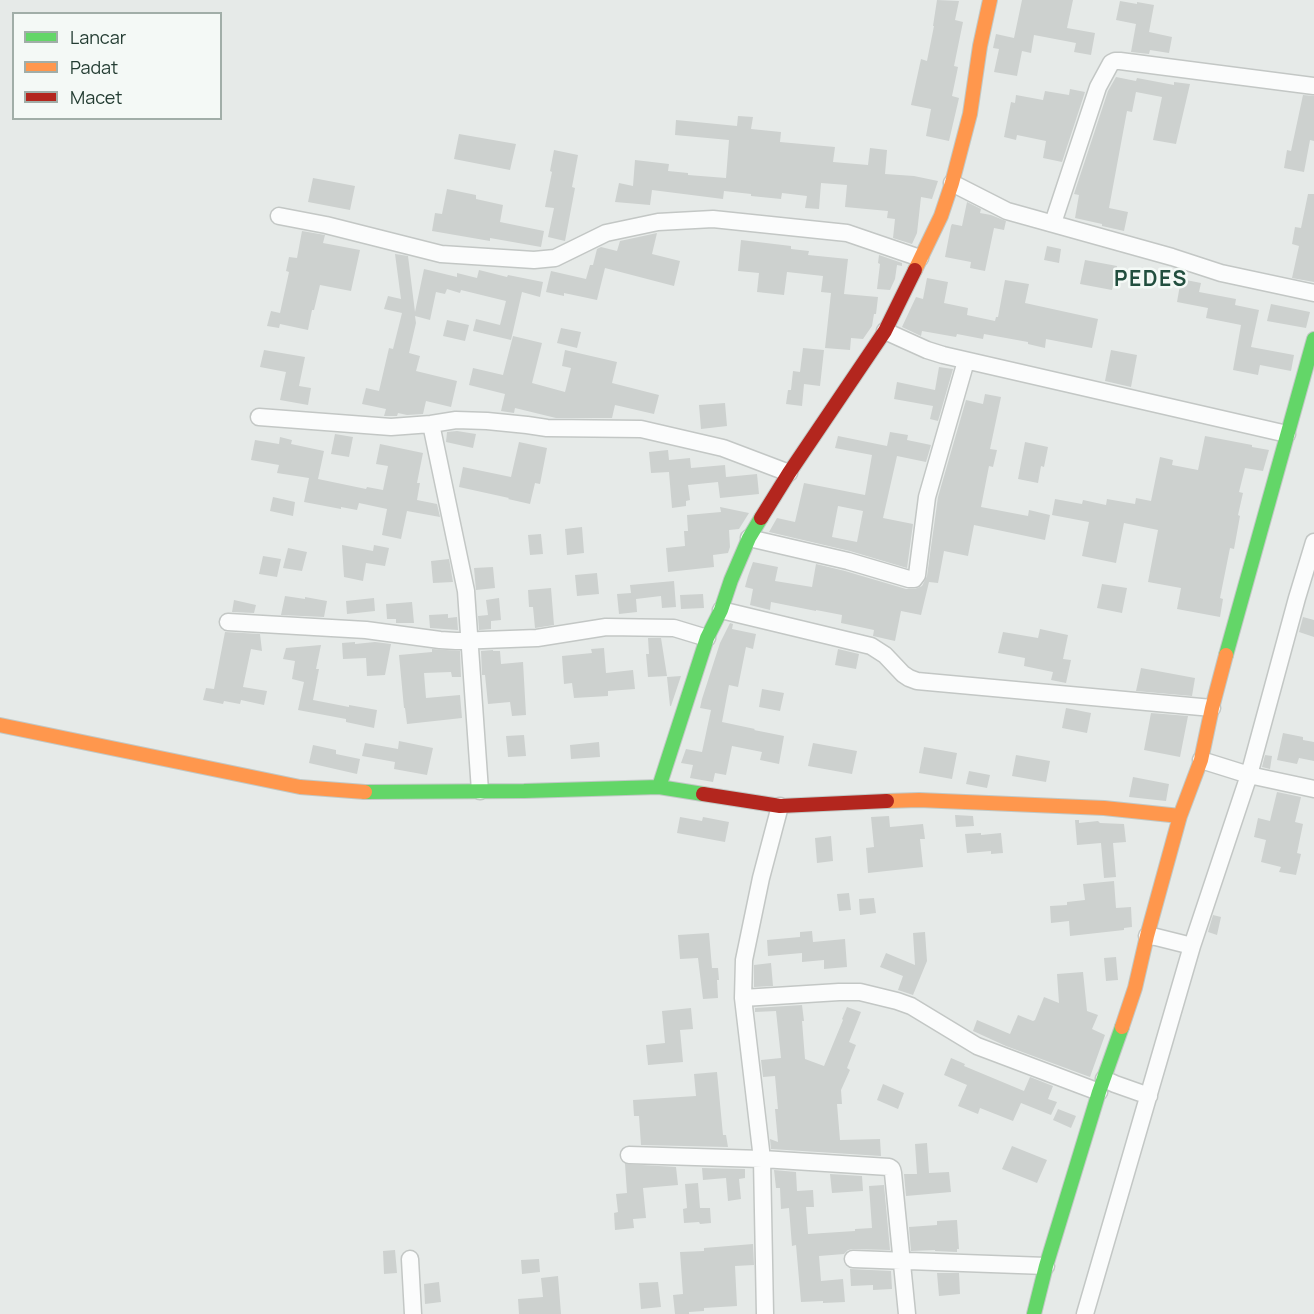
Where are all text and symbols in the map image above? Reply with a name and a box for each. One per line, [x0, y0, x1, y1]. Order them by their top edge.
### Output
legend [12, 12, 222, 120]
text: Lancar [70, 25, 126, 49]
text: Padat [70, 55, 118, 79]
text: Macet [70, 85, 123, 109]
district label: PEDES [1114, 267, 1188, 293]

